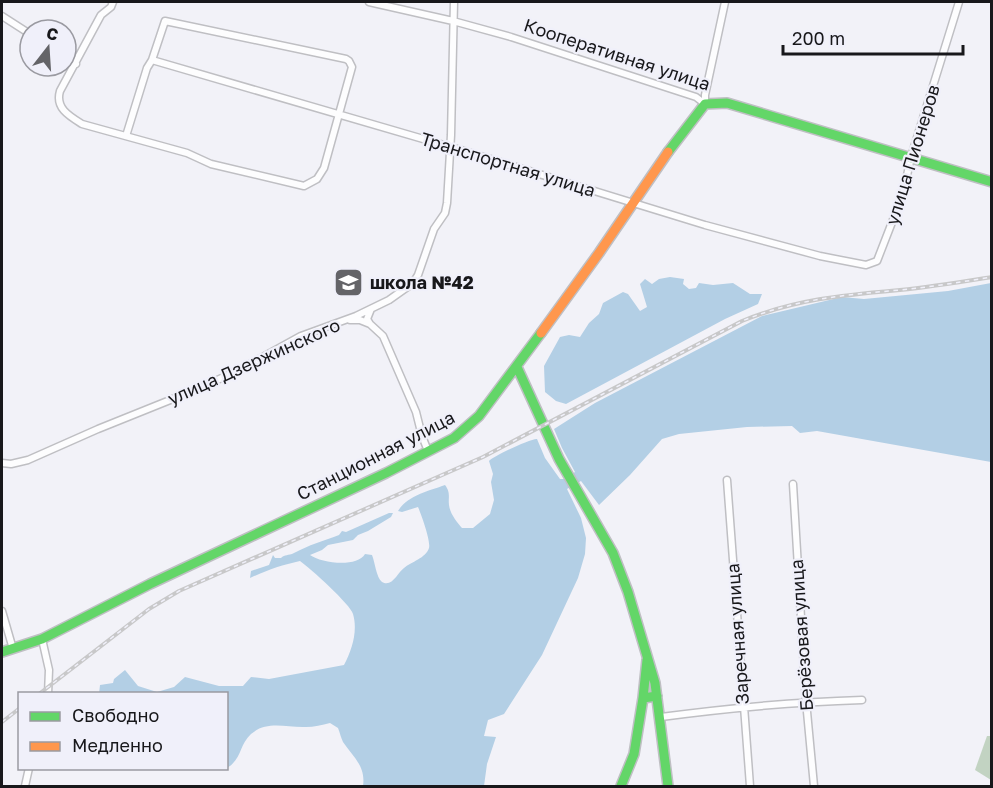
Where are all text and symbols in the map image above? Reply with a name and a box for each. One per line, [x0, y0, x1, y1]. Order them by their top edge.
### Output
street label: Кооперативная улица [521, 13, 713, 95]
north arrow [18, 18, 78, 78]
scale bar [783, 18, 963, 56]
text: С [44, 22, 61, 45]
text: 200 m [792, 27, 845, 49]
street label: улица Пионеров [880, 82, 944, 228]
street label: Транспортная улица [418, 127, 598, 201]
school or university icon: школа №42 [333, 267, 365, 299]
place label: школа №42 [370, 271, 474, 293]
street label: улица Дзержинского [164, 313, 343, 409]
street label: Станционная улица [293, 406, 458, 505]
street label: Берёзовая улица [785, 558, 817, 712]
street label: Заречная улица [721, 563, 753, 706]
legend [18, 692, 228, 770]
text: Свободно [72, 704, 159, 726]
text: Медленно [72, 734, 163, 756]

